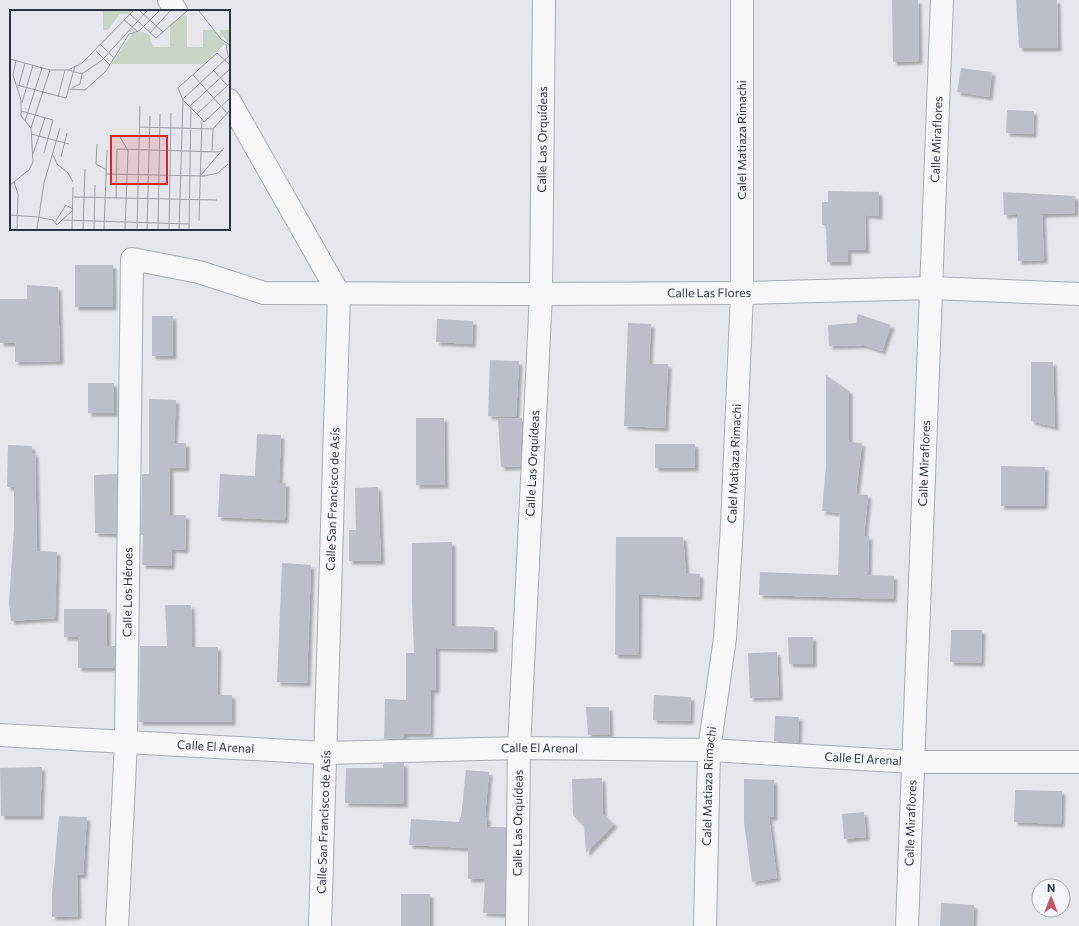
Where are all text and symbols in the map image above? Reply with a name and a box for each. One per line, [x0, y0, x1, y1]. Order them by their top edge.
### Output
inset map [10, 10, 230, 230]
street label: Calel Matiaza Rimachi [734, 80, 748, 200]
street label: Calle Las Orquídeas [534, 86, 549, 193]
street label: Calle Miraflores [927, 96, 944, 183]
street label: Calle Las Flores [667, 285, 751, 299]
street label: Calel Matiaza Rimachi [724, 403, 743, 523]
street label: Calle Las Orquídeas [522, 410, 541, 517]
street label: Calle Miraflores [915, 420, 932, 507]
street label: Calle San Francisco de Asís [322, 427, 342, 571]
street label: Calle Los Héroes [119, 547, 134, 637]
street label: Calel Matiaza Rimachi [699, 725, 718, 846]
street label: Calle El Arenal [177, 737, 255, 755]
street label: Calle El Arenal [501, 740, 578, 755]
street label: Calle El Arenal [824, 749, 902, 767]
street label: Calle San Francisco de Asís [313, 750, 333, 894]
street label: Calle Las Orquídeas [510, 770, 525, 876]
street label: Calle Miraflores [901, 780, 919, 866]
north arrow [1031, 878, 1071, 918]
text: N [1047, 881, 1055, 894]

